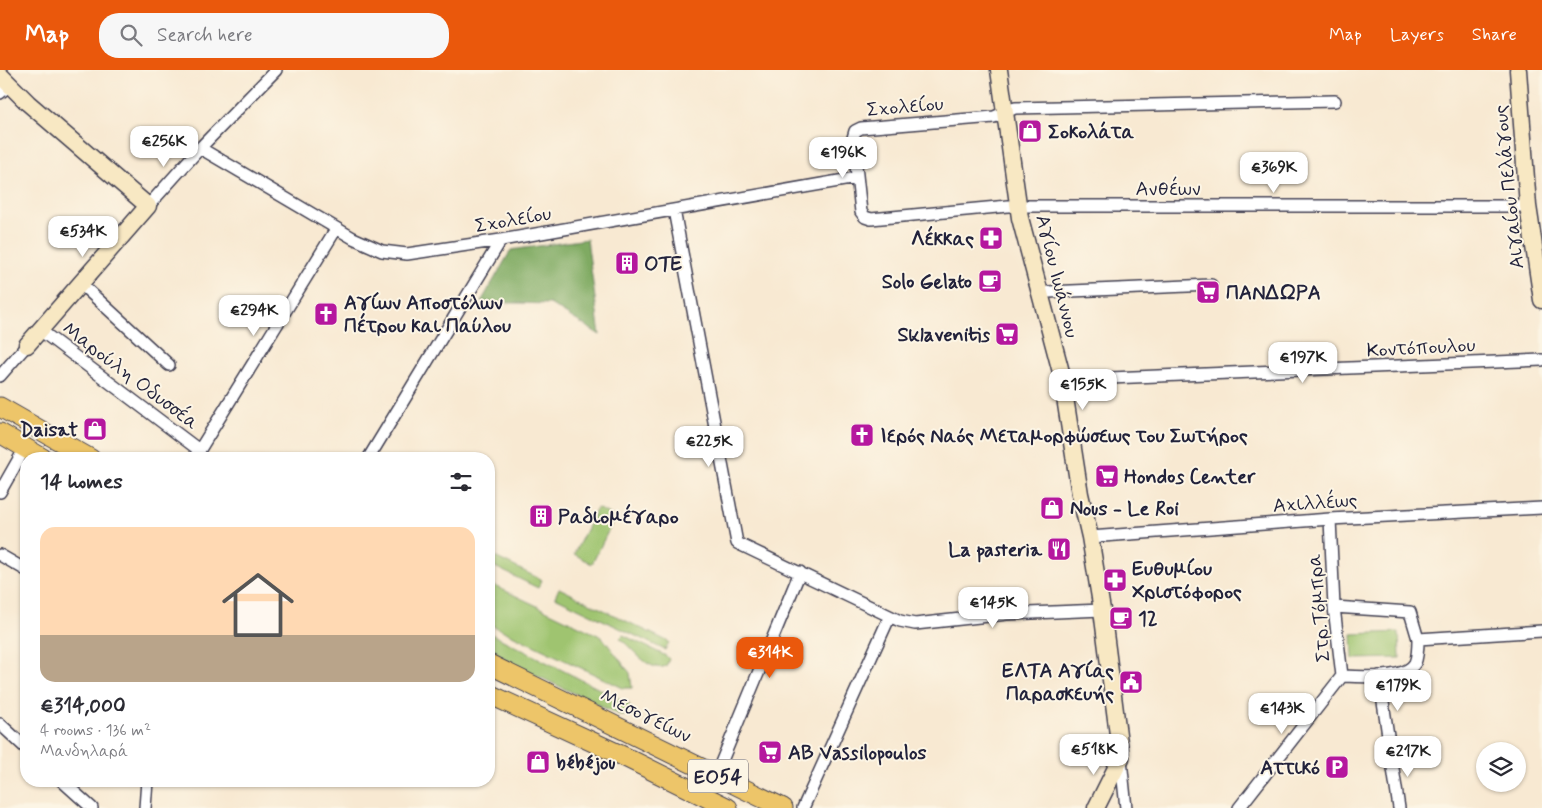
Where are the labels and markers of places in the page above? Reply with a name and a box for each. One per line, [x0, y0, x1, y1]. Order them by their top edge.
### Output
shop icon: Σοκολάτα [1017, 118, 1043, 144]
place label: Σοκολάτα [1048, 119, 1134, 146]
pin: €256K [129, 126, 199, 168]
pin: €196K [808, 136, 878, 179]
pin: €369K [1239, 152, 1309, 194]
pin: €534K [48, 216, 118, 258]
place label: Λέκκας [911, 225, 974, 253]
pharmacy icon: Λέκκας [978, 225, 1004, 251]
building icon: ΟΤΕ [614, 250, 640, 276]
place label: ΟΤΕ [644, 251, 683, 278]
cafe icon: Solo Gelato [977, 268, 1003, 294]
place label: Solo Gelato [882, 269, 972, 296]
supermarket icon: ΠΑΝΔΩΡΑ [1195, 279, 1221, 305]
place label: ΠΑΝΔΩΡΑ [1226, 280, 1321, 307]
place label: Αγίων Αποστόλων Πέτρου και Παύλου [344, 290, 511, 340]
pin: €294K [219, 294, 289, 337]
church icon: Αγίων Αποστόλων Πέτρου και Παύλου [313, 301, 339, 327]
supermarket icon: Sklavenitis [994, 321, 1020, 347]
place label: Sklavenitis [898, 322, 990, 349]
pin: €197K [1268, 342, 1338, 384]
pin: €155K [1048, 368, 1118, 411]
shop icon: Daisat [82, 416, 108, 442]
place label: Daisat [20, 417, 79, 444]
church icon: Ιερός Ναός Μεταμορφώσεως του Σωτήρος [849, 422, 875, 448]
place label: Ιερός Ναός Μεταμορφώσεως του Σωτήρος [880, 423, 1248, 450]
pin: €225K [674, 426, 744, 468]
supermarket icon: Hondos Center [1094, 463, 1120, 489]
place label: Hondos Center [1124, 464, 1256, 491]
shop icon: Nous - Le Roi [1039, 495, 1065, 521]
place label: Nous - Le Roi [1070, 496, 1179, 523]
building icon: Ραδιομέγαρο [528, 503, 554, 529]
place label: Ραδιομέγαρο [558, 503, 679, 531]
restaurant icon: La pasteria [1046, 536, 1072, 562]
place label: La pasteria [948, 537, 1043, 564]
place label: Ευθυμίου Χριστόφορος [1132, 556, 1242, 606]
pharmacy icon: Ευθυμίου Χριστόφορος [1102, 567, 1128, 593]
pin: €145K [958, 586, 1028, 629]
cafe icon: 12 [1108, 605, 1134, 631]
place label: 12 [1138, 606, 1158, 633]
pin: €314K [735, 636, 805, 679]
place label: ΕΛΤΑ Αγίας Παρασκευής [1002, 658, 1114, 708]
public building icon: ΕΛΤΑ Αγίας Παρασκευής [1118, 669, 1144, 695]
pin: €179K [1363, 670, 1433, 712]
pin: €143K [1247, 692, 1317, 735]
pin: €518K [1059, 734, 1129, 776]
pin: €217K [1373, 736, 1443, 778]
supermarket icon: AB Vassilopoulos [757, 739, 783, 765]
place label: AB Vassilopoulos [788, 740, 926, 767]
shop icon: bébéjou [525, 749, 551, 775]
place label: bébéjou [556, 750, 616, 777]
parking icon: Αττικό [1324, 754, 1350, 780]
place label: Αττικό [1260, 755, 1320, 782]

